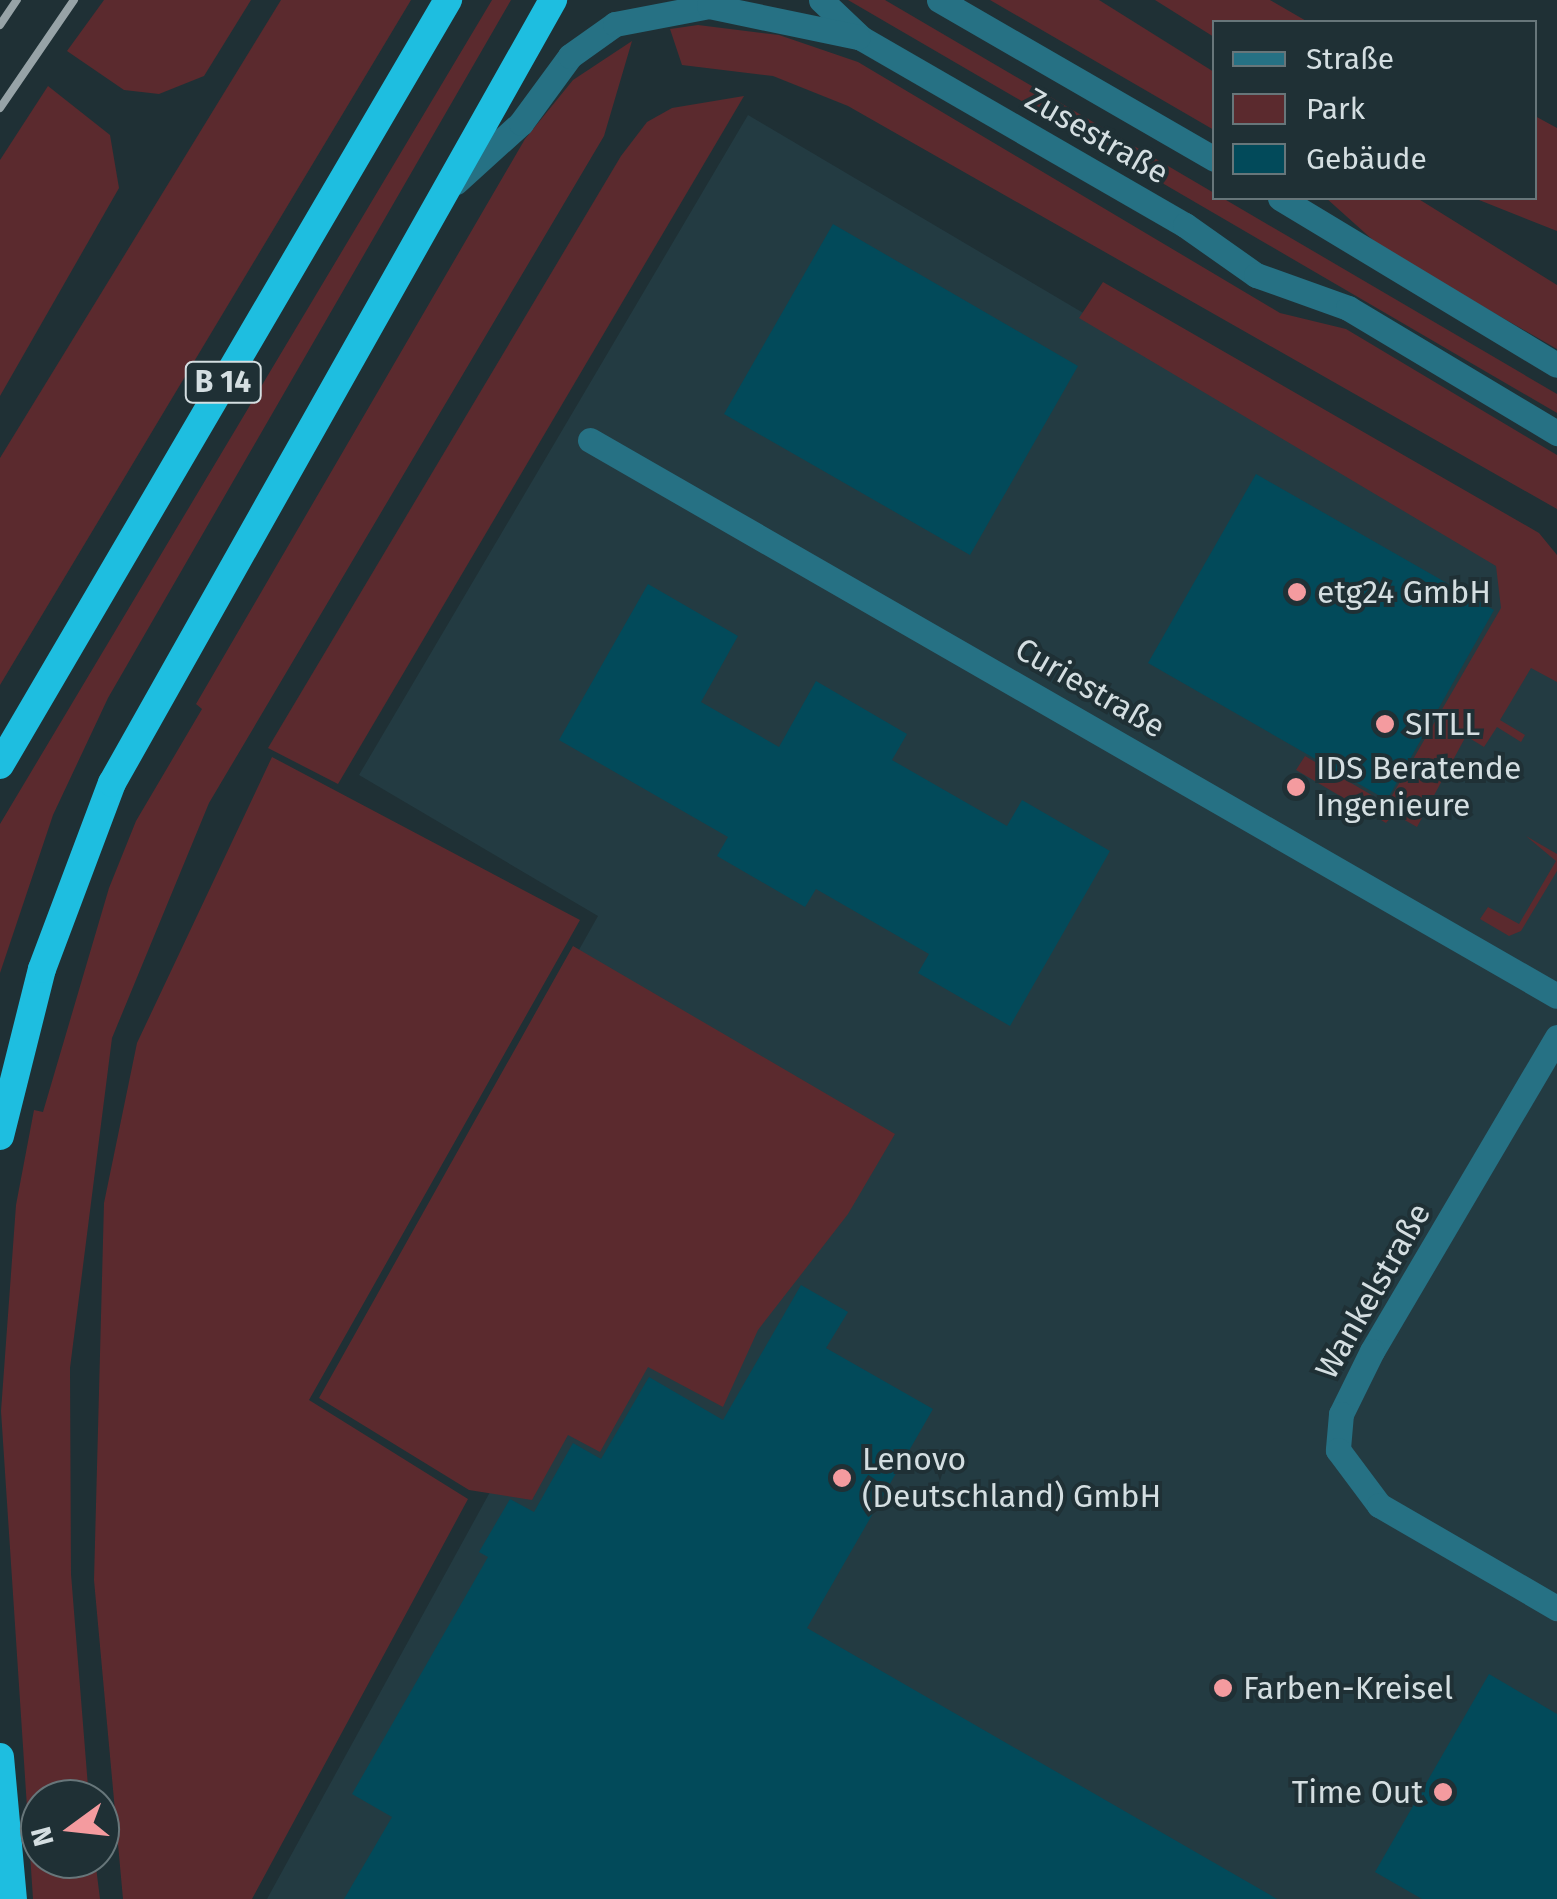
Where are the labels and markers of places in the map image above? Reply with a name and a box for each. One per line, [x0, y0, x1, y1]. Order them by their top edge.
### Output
place label: etg24 GmbH [1317, 573, 1491, 611]
marker: etg24 GmbH [1286, 581, 1308, 603]
place label: SITLL [1405, 705, 1480, 743]
marker: SITLL [1374, 713, 1396, 735]
place label: IDS Beratende Ingenieure [1316, 750, 1521, 825]
marker: IDS Beratende Ingenieure [1285, 776, 1307, 798]
place label: Lenovo (Deutschland) GmbH [862, 1441, 1161, 1516]
marker: Lenovo (Deutschland) GmbH [831, 1467, 853, 1489]
place label: Farben-Kreisel [1243, 1669, 1453, 1707]
marker: Farben-Kreisel [1212, 1677, 1234, 1699]
place label: Time Out [1292, 1773, 1423, 1811]
marker: Time Out [1432, 1781, 1454, 1803]

